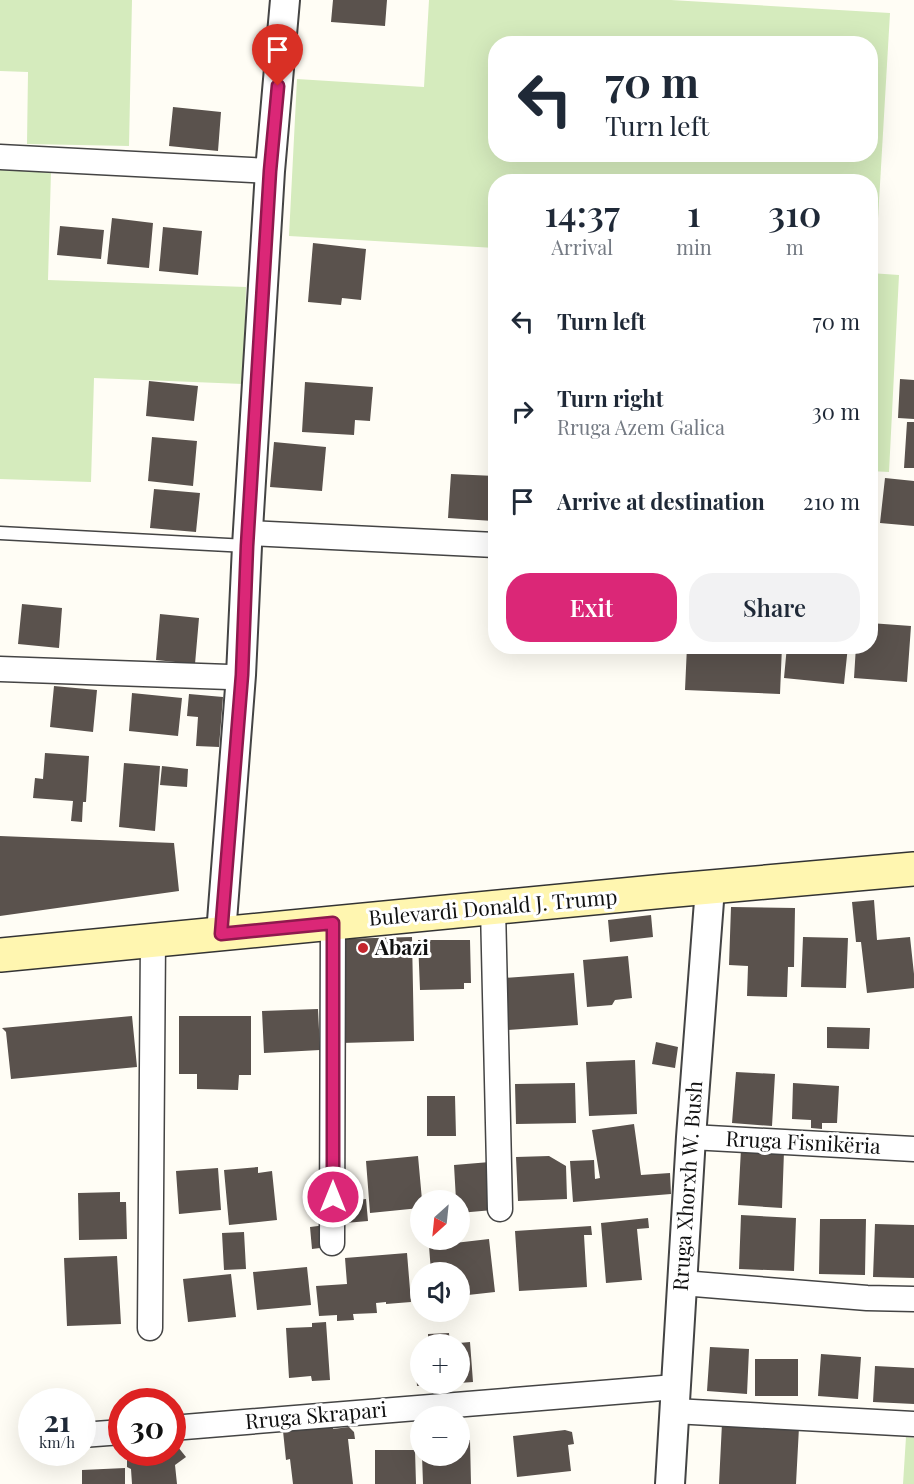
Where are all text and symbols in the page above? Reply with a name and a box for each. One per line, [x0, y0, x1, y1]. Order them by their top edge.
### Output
pin [252, 24, 303, 86]
icon: arrive [261, 33, 294, 66]
text: 70 m [605, 53, 699, 109]
icon: left [506, 60, 584, 138]
text: Turn left [605, 107, 709, 143]
text: 14:37 [544, 188, 620, 236]
text: 1 [687, 188, 701, 236]
text: 310 [768, 188, 822, 236]
text: Arrival [551, 233, 613, 260]
text: min [676, 233, 712, 260]
text: m [786, 233, 804, 260]
icon: left [506, 305, 539, 338]
text: Turn left [557, 306, 646, 336]
text: 70 m [813, 306, 860, 336]
text: Turn right [557, 383, 663, 413]
icon: right [506, 395, 539, 428]
text: 30 m [812, 396, 860, 426]
text: Rruga Azem Galica [557, 413, 725, 440]
icon: arrive [506, 485, 539, 518]
text: Arrive at destination [557, 486, 765, 516]
text: 210 m [803, 486, 860, 516]
button: Exit [506, 573, 677, 642]
button: Share [689, 573, 860, 642]
street label: Bulevardi Donald J. Trump [367, 881, 618, 931]
place label: Abazi [374, 932, 429, 960]
marker: Abazi [356, 941, 370, 955]
street label: Rruga Xhorxh W. Bush [665, 1079, 707, 1292]
street label: Rruga Fisnikëria [725, 1123, 882, 1159]
position arrow [301, 1165, 365, 1229]
north arrow [410, 1190, 470, 1250]
map controls [410, 1190, 470, 1466]
button: sound [410, 1262, 470, 1322]
button: + [410, 1334, 470, 1394]
speed limit sign: 30 [108, 1388, 186, 1466]
street label: Rruga Skrapari [244, 1394, 388, 1434]
text: 21 [43, 1400, 71, 1440]
button: − [410, 1406, 470, 1466]
text: km/h [39, 1432, 75, 1452]

